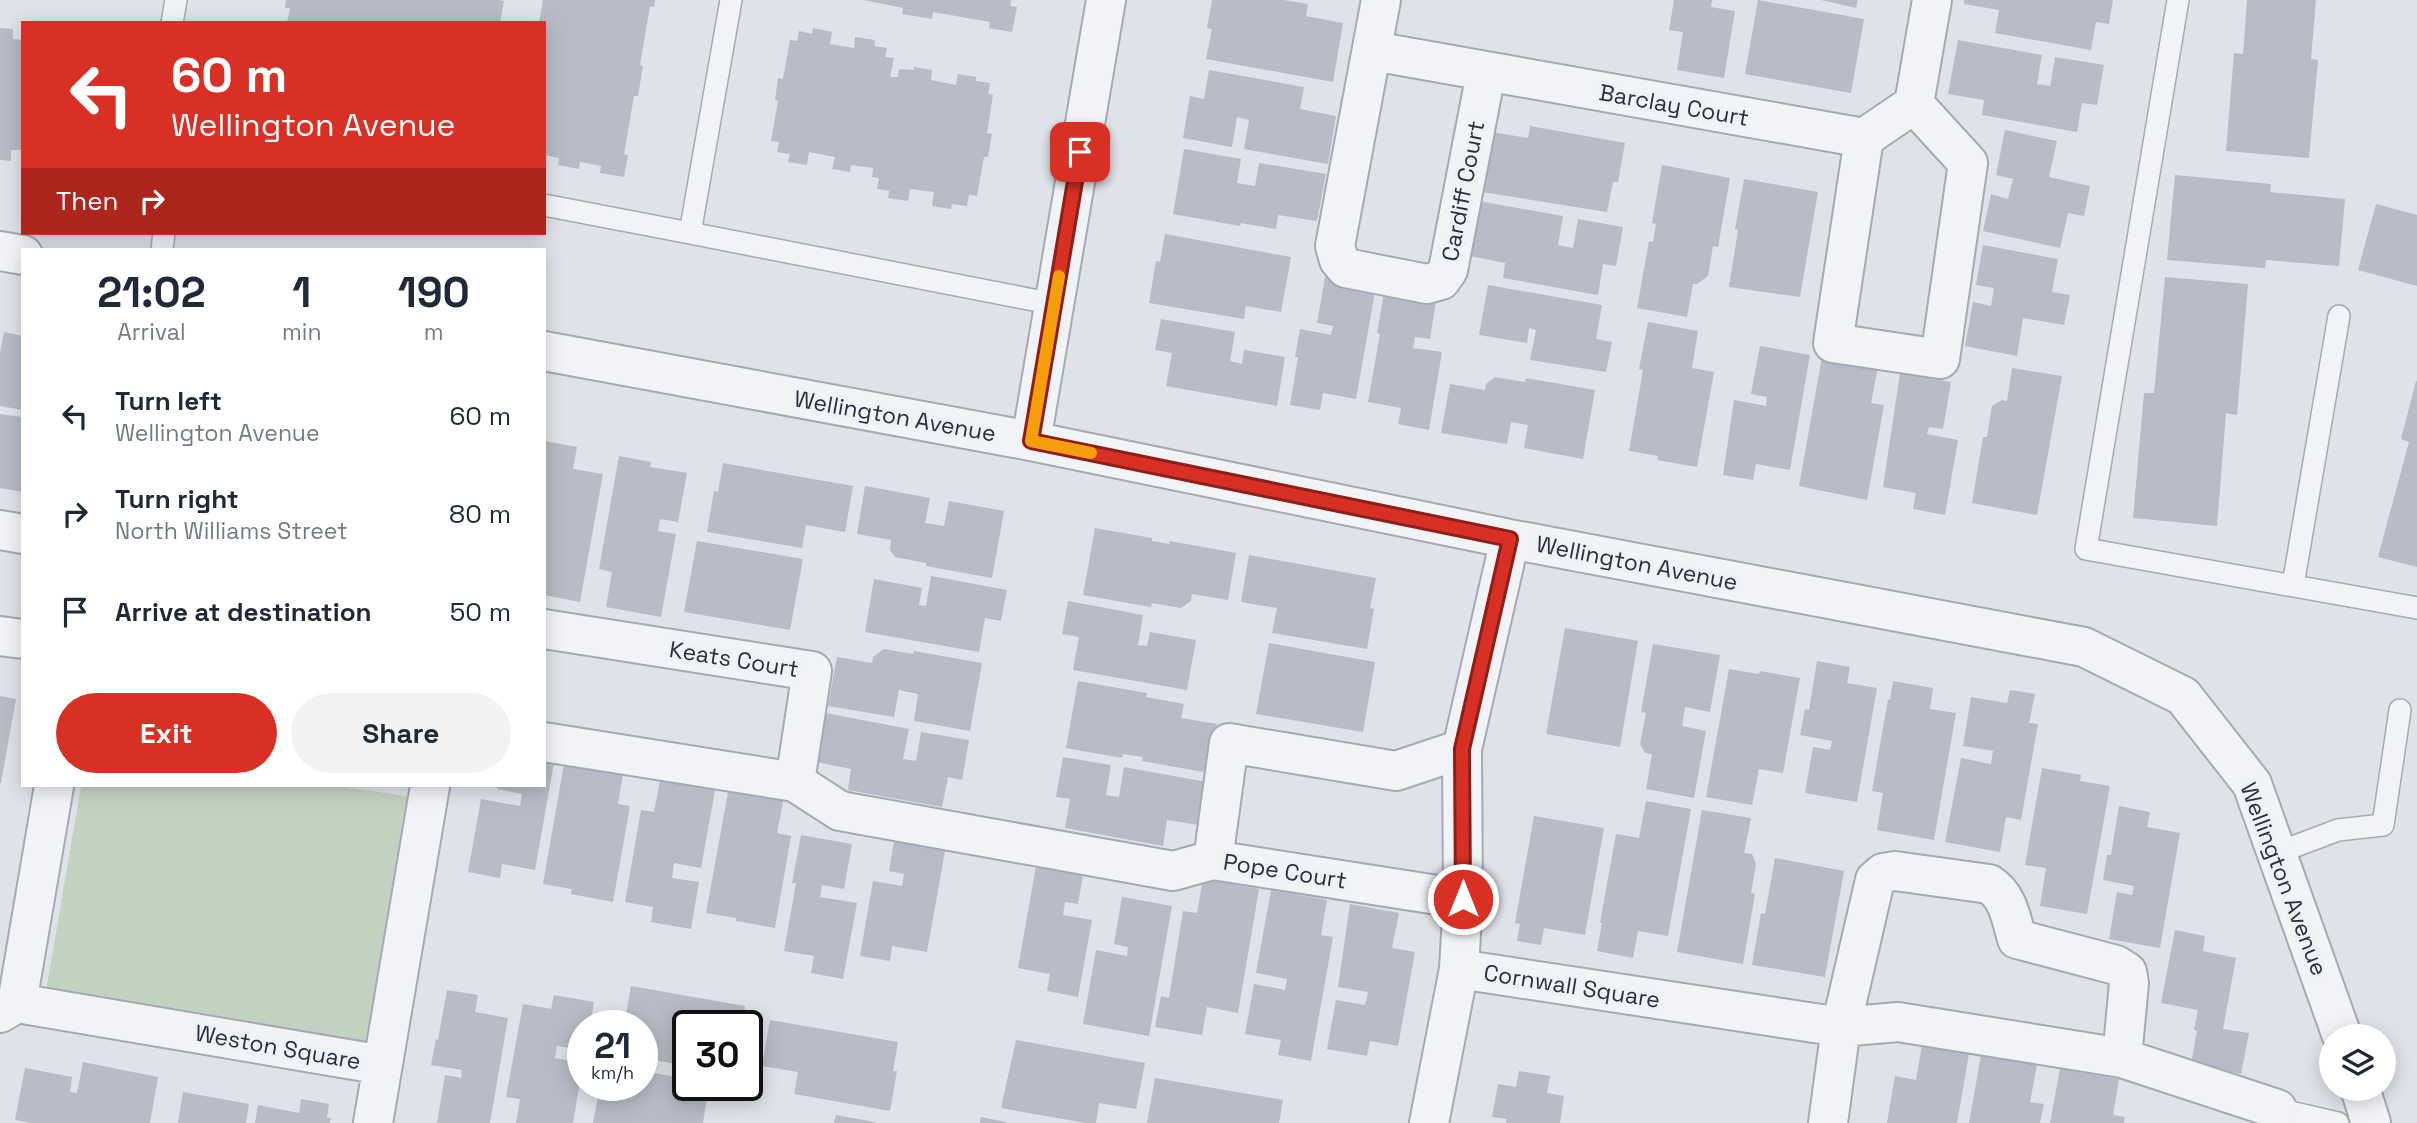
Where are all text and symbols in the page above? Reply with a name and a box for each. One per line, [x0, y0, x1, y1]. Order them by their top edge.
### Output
text: 60 m [171, 44, 287, 106]
icon: left [56, 49, 147, 140]
street label: Barclay Court [1597, 77, 1751, 133]
text: Wellington Avenue [171, 105, 456, 145]
street label: Cardiff Court [1435, 118, 1491, 264]
pin [1050, 122, 1110, 182]
icon: arrive [1061, 133, 1099, 171]
icon: right [133, 182, 171, 220]
text: Then [56, 184, 119, 218]
text: 21:02 [97, 266, 206, 319]
text: 1 [292, 266, 311, 319]
text: 190 [398, 266, 470, 319]
text: Arrival [117, 317, 186, 347]
text: min [282, 317, 321, 347]
text: m [424, 317, 444, 347]
street label: Wellington Avenue [792, 383, 998, 449]
text: Turn left [115, 384, 222, 418]
icon: left [56, 397, 94, 435]
text: 60 m [449, 399, 511, 433]
text: Wellington Avenue [115, 418, 320, 448]
text: Turn right [115, 482, 239, 516]
icon: right [56, 495, 94, 533]
text: 80 m [449, 497, 511, 531]
text: North Williams Street [115, 516, 348, 546]
street label: Wellington Avenue [1534, 529, 1740, 597]
icon: arrive [56, 593, 94, 631]
text: Arrive at destination [115, 595, 372, 629]
text: 50 m [450, 595, 511, 629]
street label: Keats Court [667, 634, 801, 684]
button: Exit [56, 693, 277, 773]
button: Share [291, 693, 511, 773]
street label: Wellington Avenue [2233, 778, 2335, 980]
street label: Pope Court [1221, 846, 1349, 896]
position arrow [1426, 862, 1500, 936]
street label: Cornwall Square [1482, 957, 1662, 1015]
speed limit sign: 30 [672, 1010, 763, 1101]
street label: Weston Square [193, 1018, 363, 1076]
text: 21 [594, 1024, 631, 1068]
map controls [2319, 1024, 2396, 1101]
button: layers [2319, 1024, 2396, 1101]
text: km/h [591, 1061, 634, 1084]

